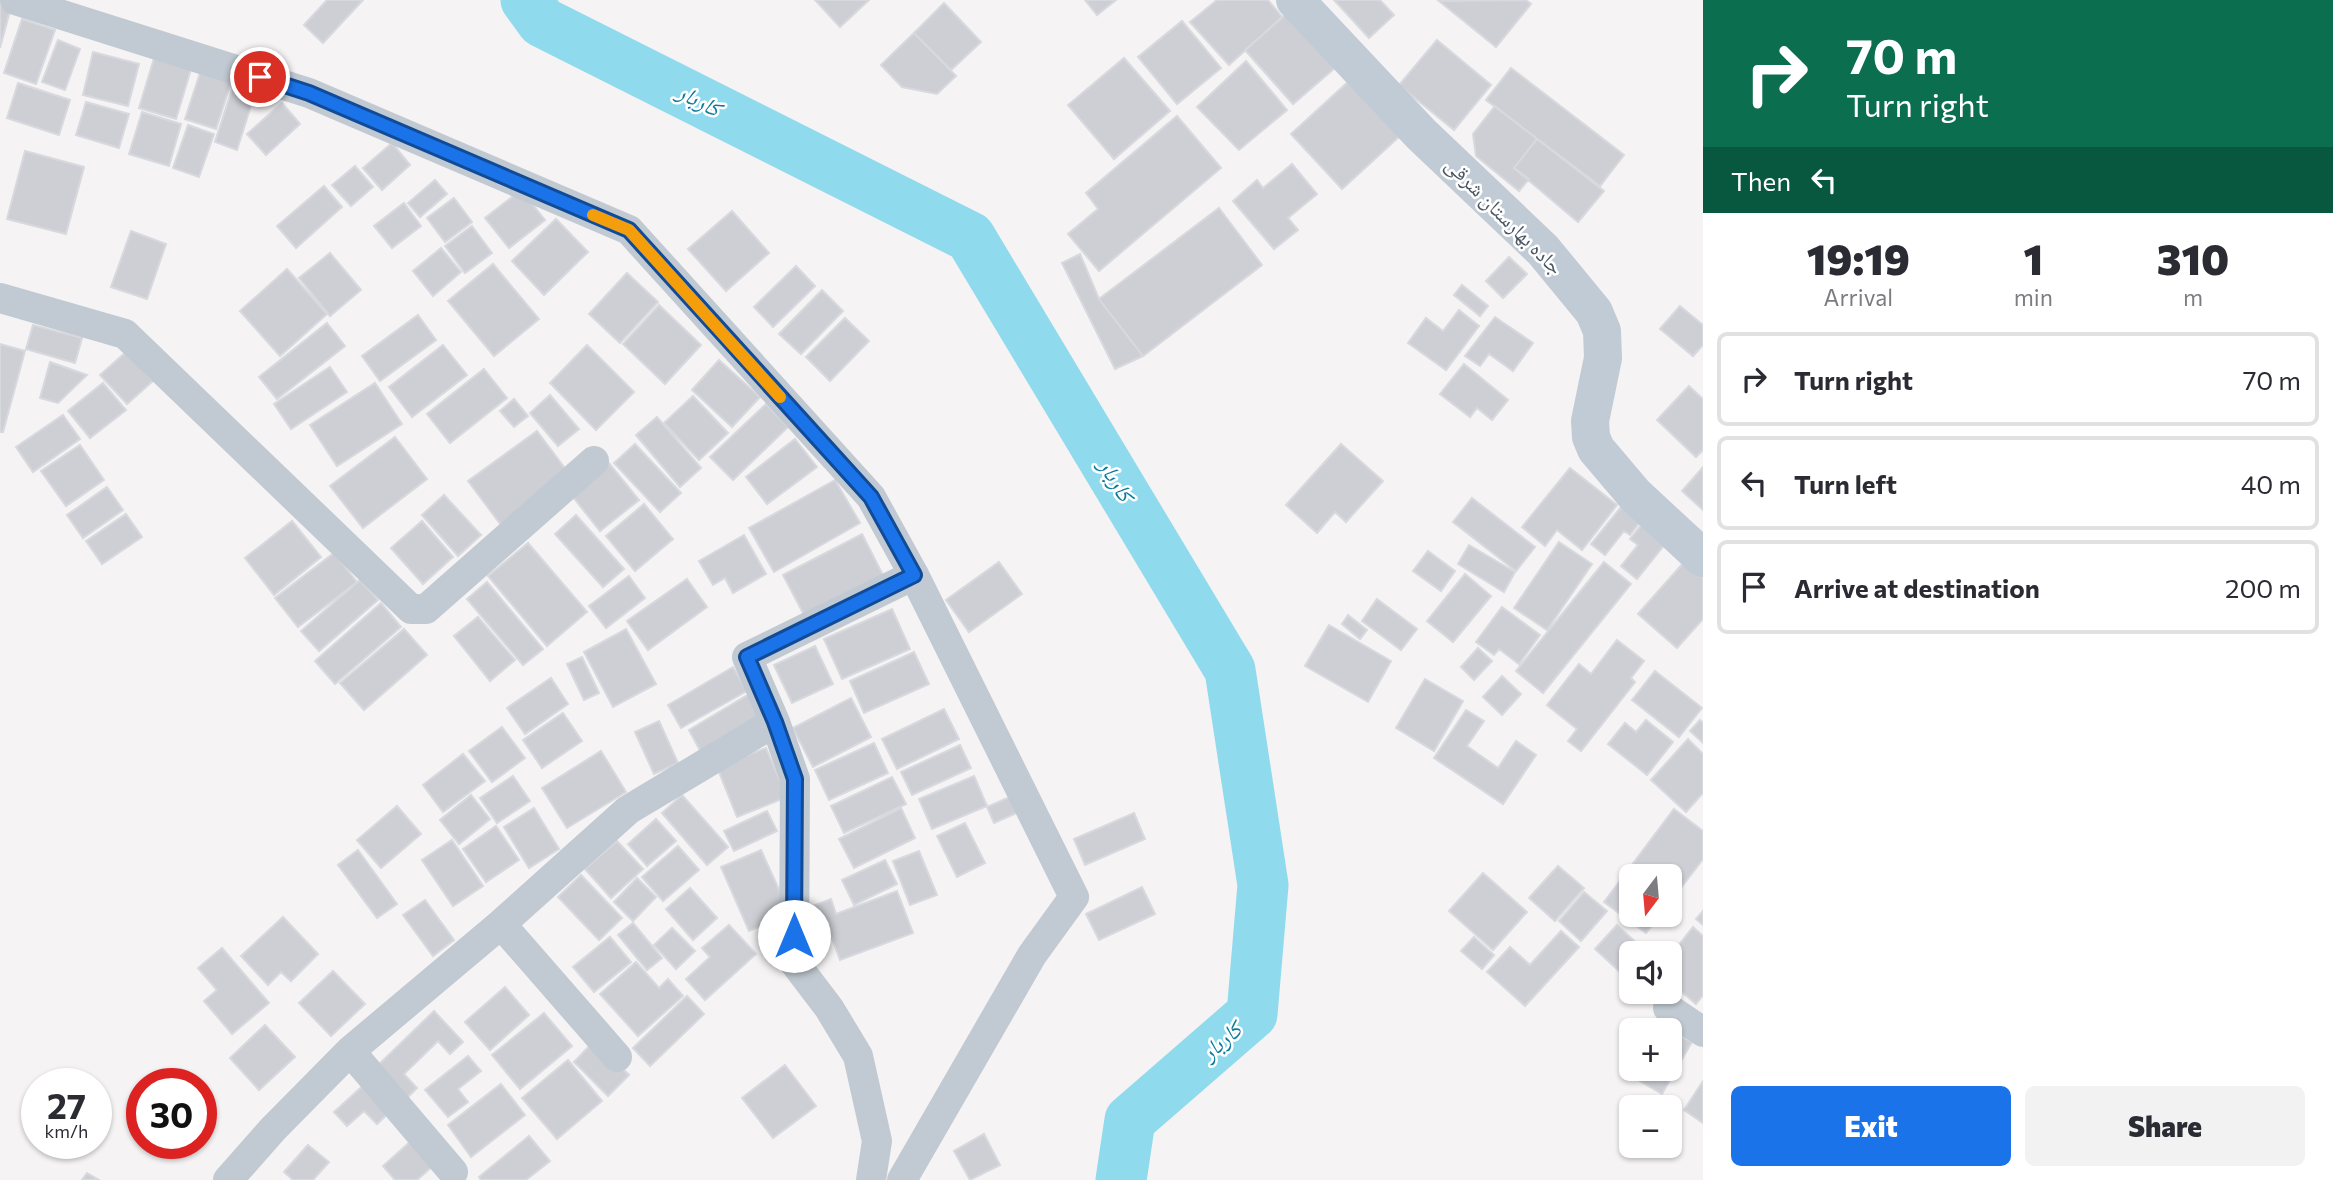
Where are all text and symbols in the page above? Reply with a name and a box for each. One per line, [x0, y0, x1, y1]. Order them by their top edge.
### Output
text: 70 m [1846, 24, 1957, 84]
icon: right [1731, 28, 1822, 119]
pin [230, 47, 290, 107]
icon: arrive [241, 58, 279, 96]
water label: کاربار [671, 75, 729, 124]
text: Turn right [1846, 84, 1989, 124]
street label: جاده بهارستان شرقی [1440, 151, 1569, 280]
icon: left [1805, 161, 1843, 199]
text: Then [1731, 165, 1791, 196]
text: 19:19 [1807, 232, 1910, 284]
text: 1 [2024, 232, 2043, 284]
text: 310 [2157, 232, 2229, 284]
text: Arrival [1824, 283, 1893, 311]
text: min [2014, 283, 2053, 311]
text: m [2183, 283, 2203, 311]
icon: right [1735, 360, 1773, 398]
text: Turn right [1794, 364, 1913, 395]
text: 70 m [2243, 364, 2301, 395]
water label: کاربار [1092, 451, 1142, 509]
icon: left [1735, 464, 1773, 502]
text: Turn left [1794, 468, 1897, 499]
text: 40 m [2241, 468, 2301, 499]
icon: arrive [1735, 568, 1773, 606]
text: Arrive at destination [1794, 572, 2040, 603]
text: 200 m [2225, 572, 2301, 603]
north arrow [1619, 864, 1682, 928]
map controls [1619, 864, 1682, 1158]
position arrow [757, 899, 831, 973]
button: sound [1619, 941, 1682, 1004]
water label: کاربار [1193, 1013, 1250, 1068]
button: + [1619, 1018, 1682, 1081]
speed limit sign: 30 [126, 1068, 217, 1159]
text: 27 [47, 1083, 86, 1126]
button: Exit [1731, 1086, 2011, 1166]
button: Share [2025, 1086, 2305, 1166]
button: − [1619, 1095, 1682, 1158]
text: km/h [45, 1120, 88, 1142]

